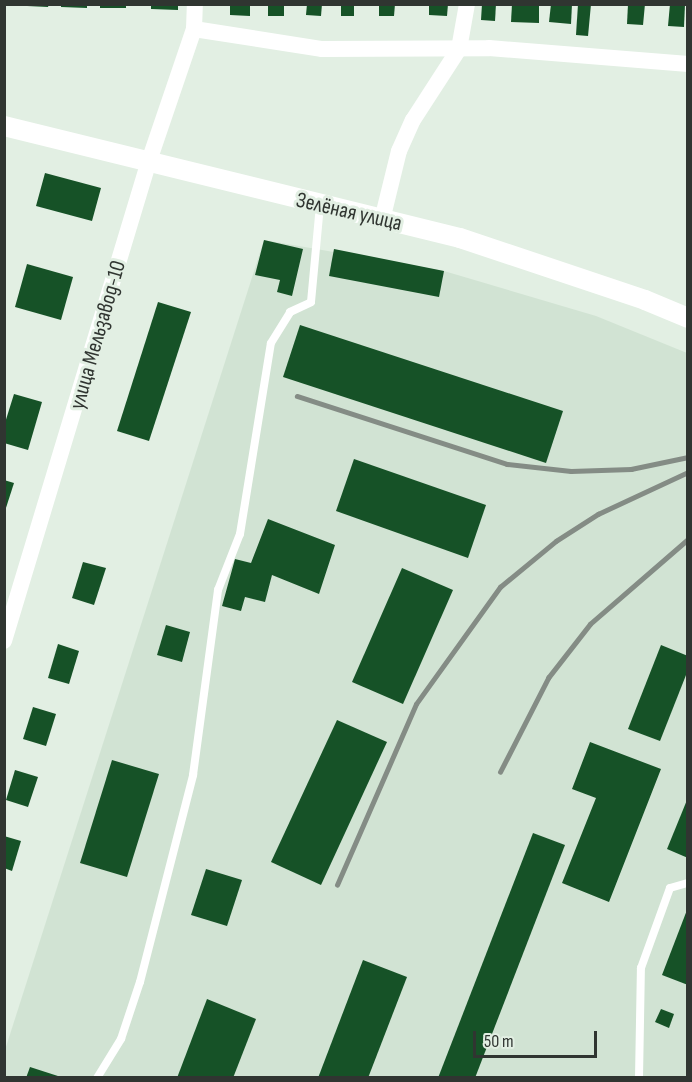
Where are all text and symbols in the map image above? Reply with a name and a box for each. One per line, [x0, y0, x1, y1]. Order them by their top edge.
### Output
street label: Зелёная улица [293, 187, 405, 237]
street label: улица Мельзавод-10 [64, 258, 132, 412]
scale bar [476, 1019, 600, 1057]
text: 50 m [484, 1031, 514, 1052]

